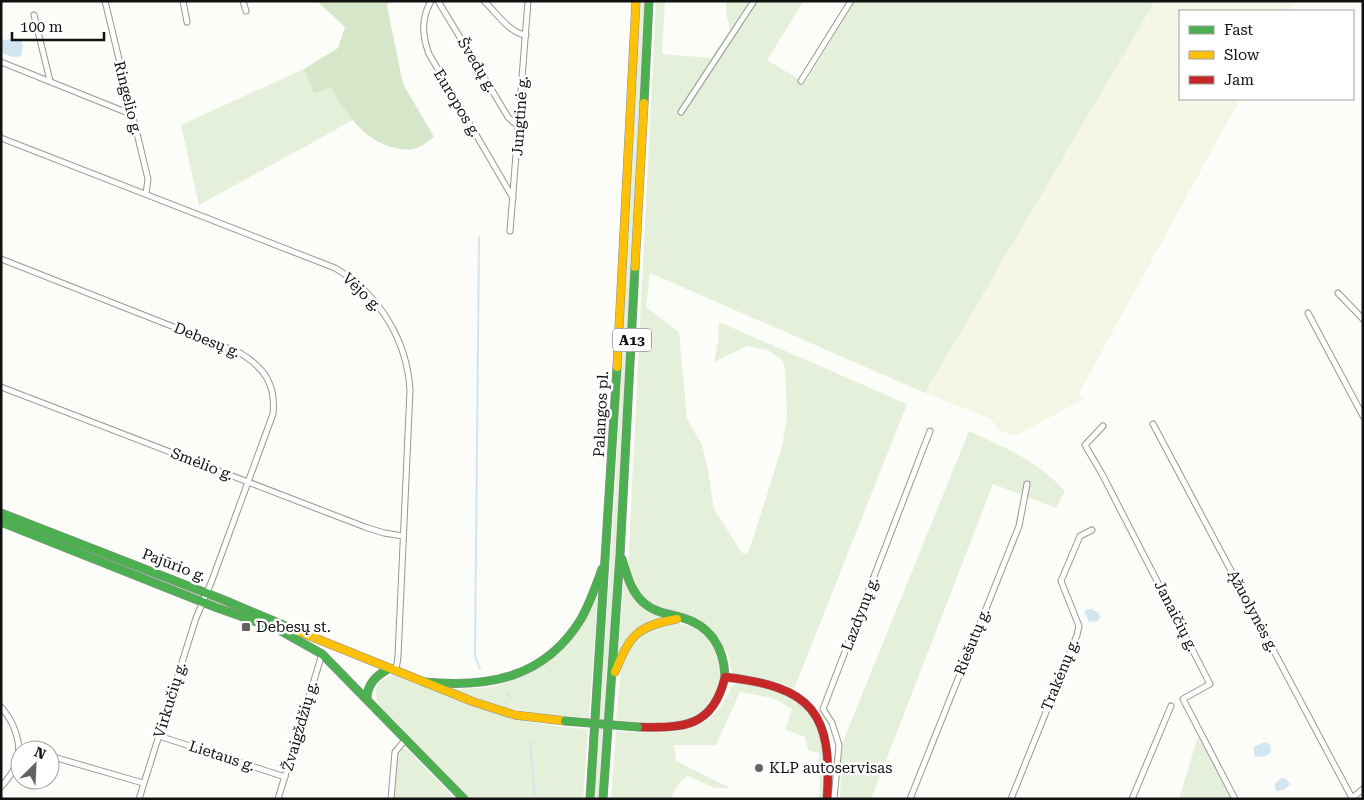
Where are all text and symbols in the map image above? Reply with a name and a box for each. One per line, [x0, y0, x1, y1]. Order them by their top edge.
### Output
scale bar [12, 10, 105, 42]
legend [1179, 10, 1354, 100]
text: 100 m [20, 18, 63, 36]
text: Fast [1224, 21, 1254, 39]
street label: Švedų g. [454, 34, 500, 96]
text: Slow [1224, 46, 1260, 64]
street label: Ringelio g. [110, 59, 146, 137]
street label: Europos g. [430, 66, 484, 140]
text: Jam [1224, 71, 1254, 89]
street label: Jungtinė g. [508, 75, 532, 157]
street label: Vėjo g. [339, 269, 385, 315]
street label: Debesų g. [171, 319, 243, 361]
road number: A13 [613, 328, 651, 352]
street label: Palangos pl. [590, 370, 612, 458]
street label: Smėlio g. [168, 444, 236, 484]
street label: Pajūrio g. [139, 545, 209, 585]
street label: Ąžuolynės g. [1224, 567, 1282, 655]
street label: Lazdynų g. [838, 575, 882, 653]
street label: Janaičių g. [1150, 578, 1202, 654]
street label: Riešutų g. [950, 606, 994, 678]
place label: Debesų st. [256, 618, 331, 636]
marker: Debesų st. [240, 621, 252, 633]
street label: Trakėnų g. [1037, 636, 1083, 714]
street label: Virkučių g. [150, 660, 190, 740]
street label: Žvaigždžių g. [279, 679, 321, 773]
street label: Lietaus g. [187, 737, 257, 775]
north arrow [10, 740, 60, 790]
text: N [32, 744, 49, 763]
place label: KLP autoservisas [769, 759, 892, 777]
marker: KLP autoservisas [753, 762, 765, 774]

